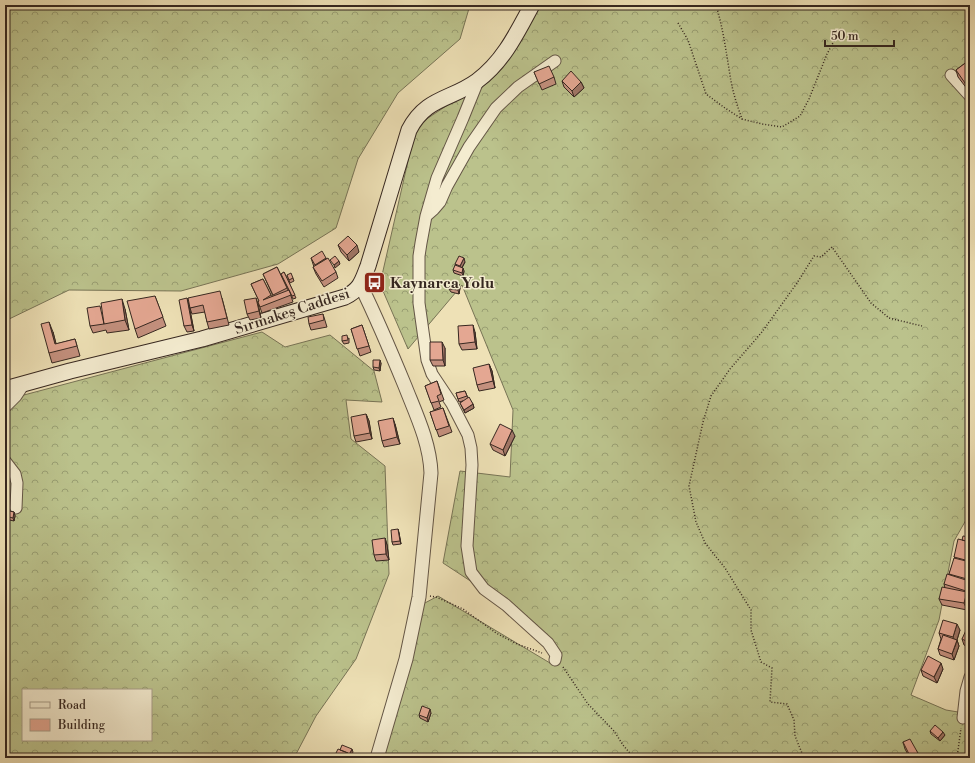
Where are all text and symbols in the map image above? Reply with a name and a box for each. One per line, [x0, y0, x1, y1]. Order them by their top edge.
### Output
scale bar [825, 22, 894, 48]
text: 50 m [831, 29, 859, 44]
bus stop icon: Kaynarca Yolu [362, 270, 388, 296]
place label: Kaynarca Yolu [390, 274, 495, 293]
street label: Sırmakeş Caddesi [232, 284, 352, 339]
legend [22, 689, 152, 741]
text: Road [58, 698, 86, 713]
text: Building [57, 718, 106, 733]

